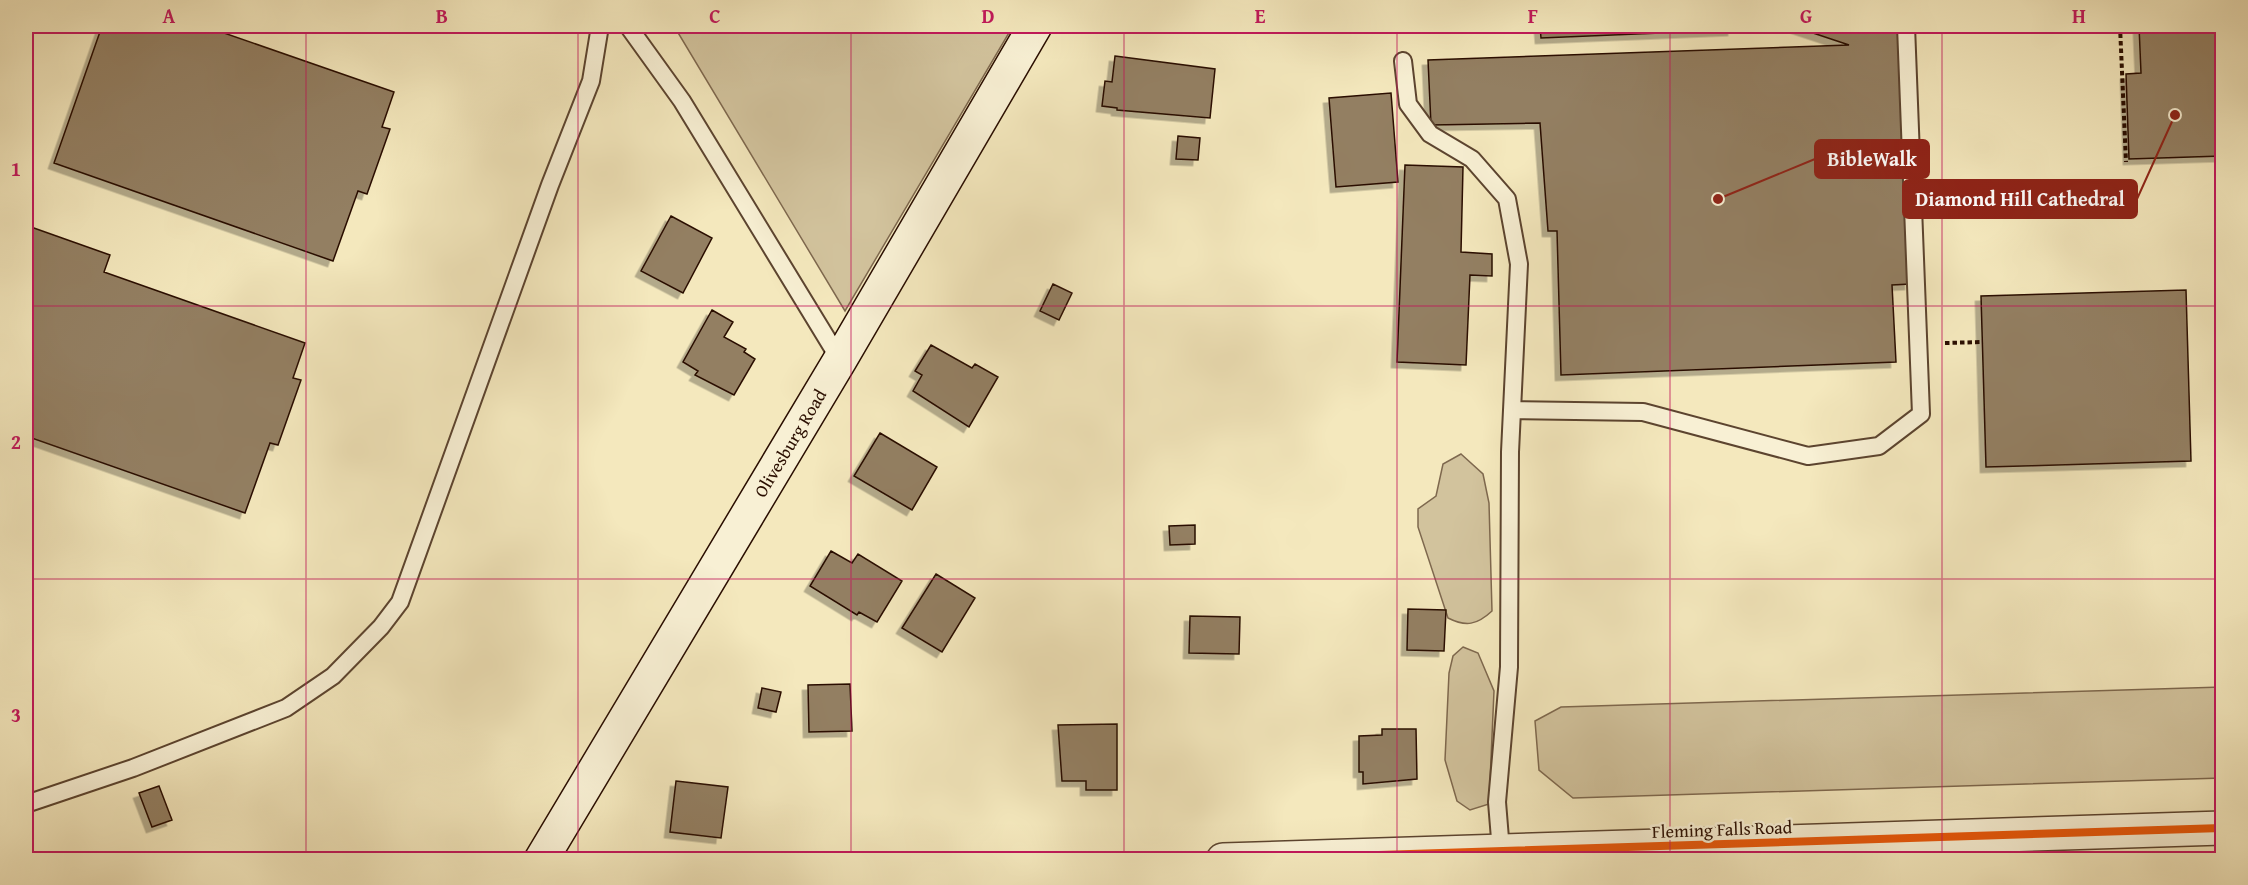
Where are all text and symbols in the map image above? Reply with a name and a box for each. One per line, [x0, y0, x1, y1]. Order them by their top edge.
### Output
text: A [163, 1, 176, 30]
text: B [436, 1, 448, 30]
text: C [709, 1, 721, 30]
text: D [981, 1, 995, 30]
text: E [1255, 1, 1266, 30]
text: F [1528, 1, 1538, 30]
text: G [1800, 1, 1812, 30]
text: H [2072, 1, 2086, 30]
callout: BibleWalk [1815, 140, 1929, 178]
text: BibleWalk [1827, 144, 1917, 173]
text: 1 [11, 154, 21, 183]
callout: Diamond Hill Cathedral [1903, 180, 2137, 218]
text: Diamond Hill Cathedral [1915, 184, 2125, 213]
street label: Olivesburg Road [747, 383, 833, 502]
text: 2 [11, 427, 21, 456]
text: 3 [11, 700, 21, 729]
street label: Fleming Falls Road [1651, 813, 1793, 845]

